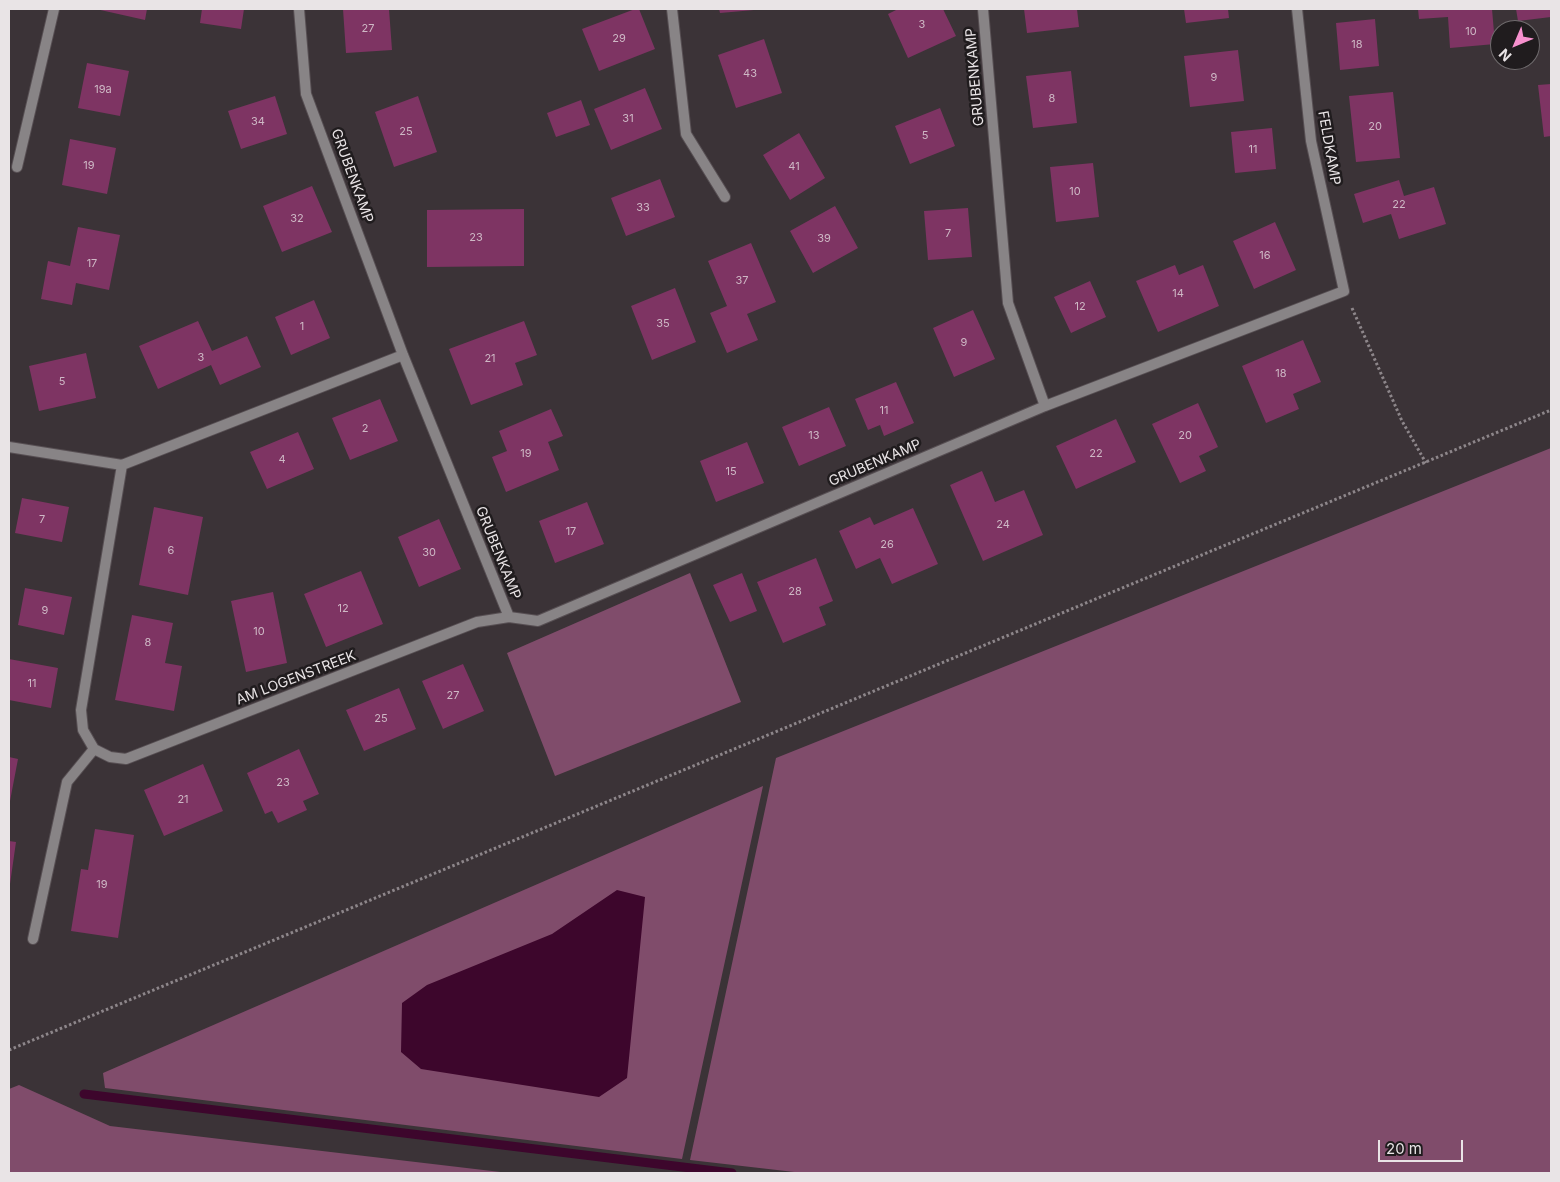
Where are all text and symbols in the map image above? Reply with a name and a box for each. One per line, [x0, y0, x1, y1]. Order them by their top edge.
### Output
house number: 3 [919, 18, 925, 32]
north arrow [1490, 20, 1540, 70]
house number: 27 [362, 22, 374, 36]
house number: 10 [1465, 25, 1477, 39]
street label: GRUBENKAMP [962, 27, 988, 127]
house number: 29 [612, 32, 626, 46]
house number: 18 [1351, 38, 1363, 52]
text: N [1495, 45, 1515, 65]
house number: 43 [743, 67, 757, 81]
house number: 9 [1211, 71, 1217, 85]
house number: 19a [94, 83, 112, 97]
house number: 8 [1049, 92, 1055, 106]
street label: FELDKAMP [1314, 109, 1344, 187]
house number: 31 [622, 112, 634, 126]
house number: 34 [251, 115, 265, 129]
house number: 20 [1368, 120, 1382, 134]
house number: 25 [399, 125, 413, 139]
street label: GRUBENKAMP [327, 127, 377, 225]
house number: 5 [922, 129, 928, 143]
house number: 11 [1249, 143, 1257, 157]
house number: 19 [83, 159, 95, 173]
house number: 41 [788, 160, 800, 174]
house number: 10 [1069, 185, 1081, 199]
house number: 22 [1392, 198, 1406, 212]
house number: 33 [636, 201, 650, 215]
house number: 32 [290, 212, 304, 226]
house number: 7 [945, 227, 951, 241]
house number: 23 [469, 231, 483, 245]
house number: 39 [817, 232, 831, 246]
house number: 16 [1259, 249, 1271, 263]
house number: 17 [87, 257, 97, 271]
house number: 37 [735, 274, 749, 288]
house number: 14 [1172, 287, 1184, 301]
house number: 12 [1074, 300, 1086, 314]
house number: 35 [656, 317, 670, 331]
house number: 1 [300, 320, 304, 334]
house number: 9 [961, 336, 967, 350]
house number: 3 [198, 351, 204, 365]
house number: 21 [484, 352, 496, 366]
house number: 18 [1275, 367, 1287, 381]
house number: 5 [59, 375, 65, 389]
house number: 11 [880, 404, 888, 418]
house number: 2 [362, 422, 368, 436]
house number: 13 [808, 429, 820, 443]
house number: 20 [1178, 429, 1192, 443]
street label: GRUBENKAMP [826, 436, 924, 490]
house number: 19 [520, 447, 532, 461]
house number: 22 [1089, 447, 1103, 461]
house number: 4 [278, 453, 286, 467]
house number: 15 [725, 465, 737, 479]
street label: GRUBENKAMP [472, 504, 524, 602]
house number: 7 [39, 513, 45, 527]
house number: 24 [996, 518, 1010, 532]
house number: 17 [566, 525, 576, 539]
house number: 26 [880, 538, 894, 552]
house number: 6 [168, 544, 174, 558]
house number: 30 [422, 546, 436, 560]
house number: 28 [788, 585, 802, 599]
house number: 12 [337, 602, 349, 616]
house number: 9 [42, 604, 48, 618]
house number: 10 [253, 625, 265, 639]
house number: 8 [145, 636, 151, 650]
street label: AM LOGENSTREEK [234, 647, 358, 709]
house number: 11 [28, 677, 36, 691]
house number: 27 [447, 689, 459, 703]
house number: 25 [374, 712, 388, 726]
house number: 23 [276, 776, 290, 790]
house number: 21 [177, 793, 189, 807]
house number: 19 [96, 878, 108, 892]
scale bar [1380, 1130, 1465, 1162]
text: 20 m [1386, 1139, 1422, 1158]

